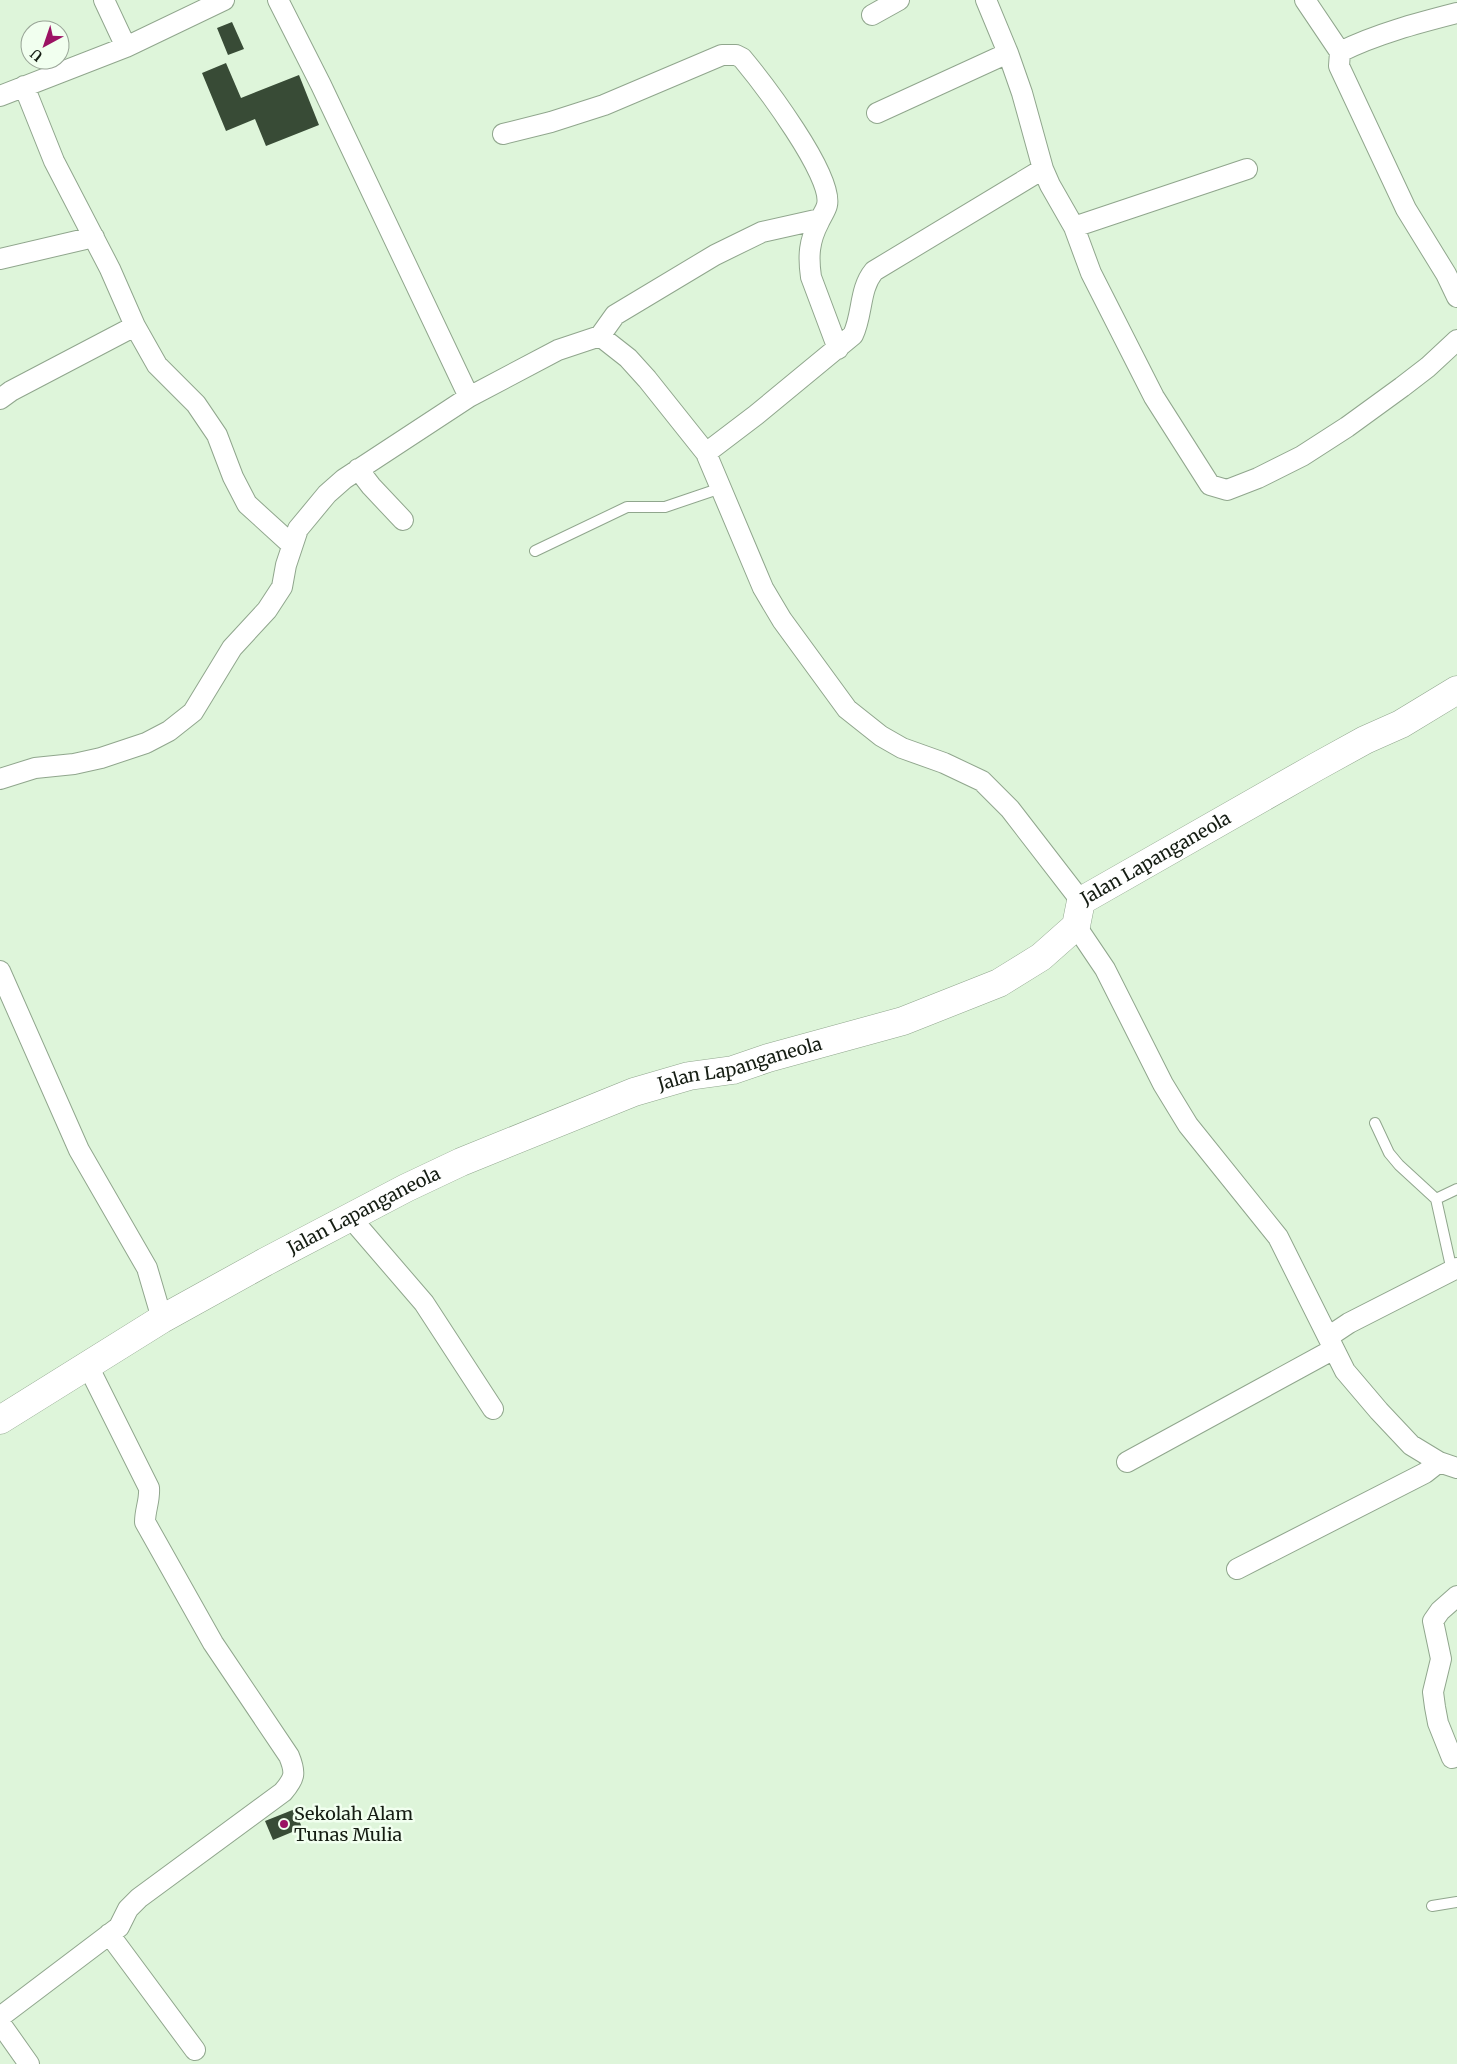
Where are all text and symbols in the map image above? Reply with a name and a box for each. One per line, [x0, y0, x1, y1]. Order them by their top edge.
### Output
north arrow [20, 20, 70, 70]
text: U [26, 44, 46, 65]
street label: Jalan Lapanganeola [1076, 806, 1235, 910]
street label: Jalan Lapanganeola [654, 1032, 825, 1096]
street label: Jalan Lapanganeola [282, 1161, 444, 1260]
place label: Sekolah Alam Tunas Mulia [294, 1802, 413, 1846]
marker: Sekolah Alam Tunas Mulia [278, 1818, 290, 1830]

